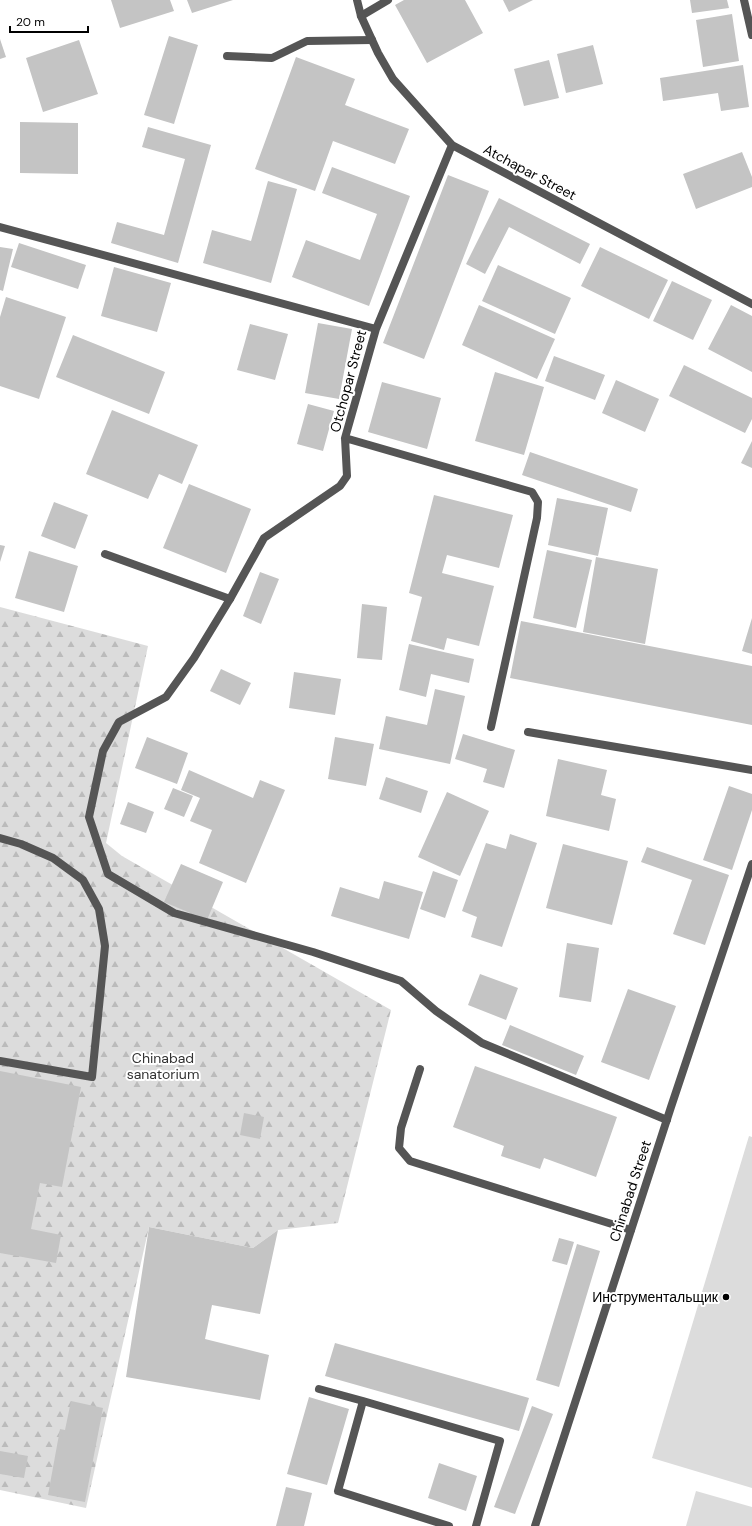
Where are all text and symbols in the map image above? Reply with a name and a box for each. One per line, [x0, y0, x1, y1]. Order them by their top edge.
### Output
scale bar [10, 8, 88, 34]
text: 20 m [16, 14, 45, 30]
street label: Atchapar Street [480, 140, 580, 204]
street label: Otchopar Street [326, 328, 370, 434]
park label: Chinabad sanatorium [127, 1049, 199, 1083]
street label: Chinabad Street [605, 1138, 655, 1244]
place label: Инструментальщик [592, 1288, 719, 1306]
marker: Инструментальщик [721, 1292, 731, 1302]

